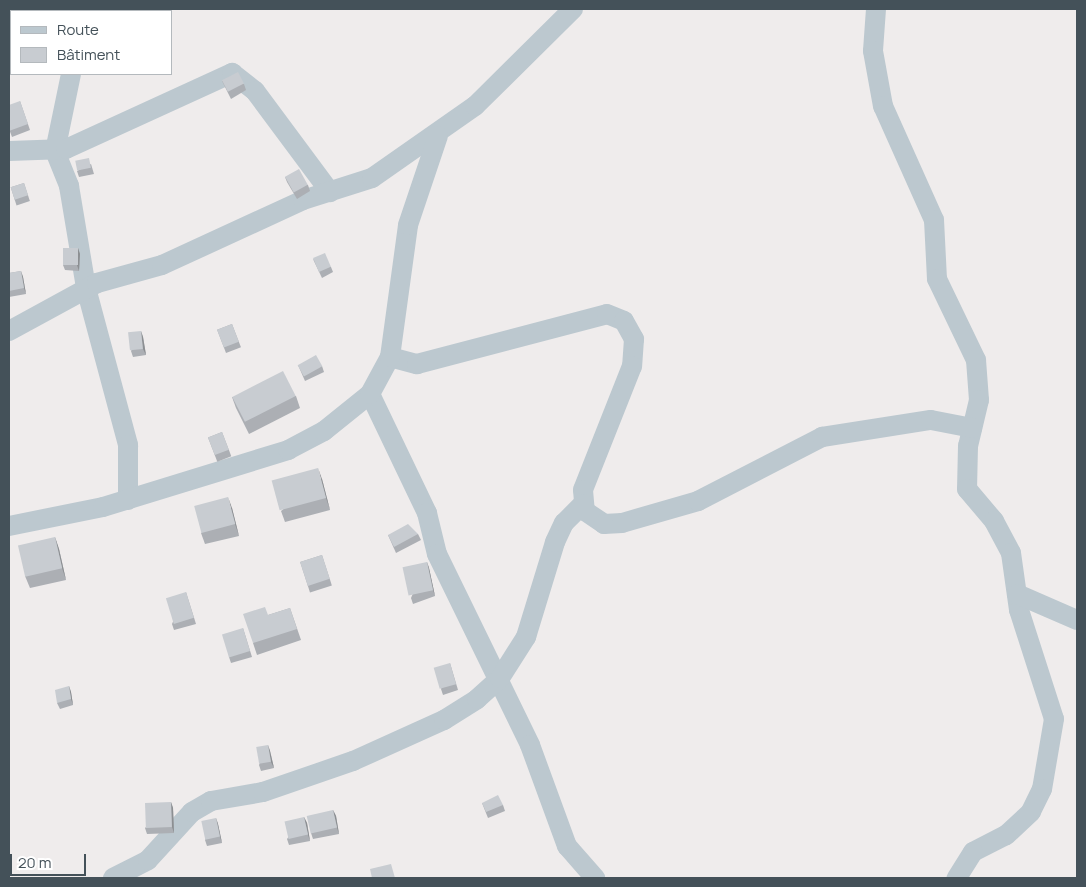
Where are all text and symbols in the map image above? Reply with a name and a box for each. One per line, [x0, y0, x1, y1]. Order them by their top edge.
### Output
legend [10, 10, 172, 75]
text: Route [57, 19, 99, 40]
text: Bâtiment [57, 44, 120, 65]
scale bar [12, 844, 89, 876]
text: 20 m [18, 852, 51, 873]

